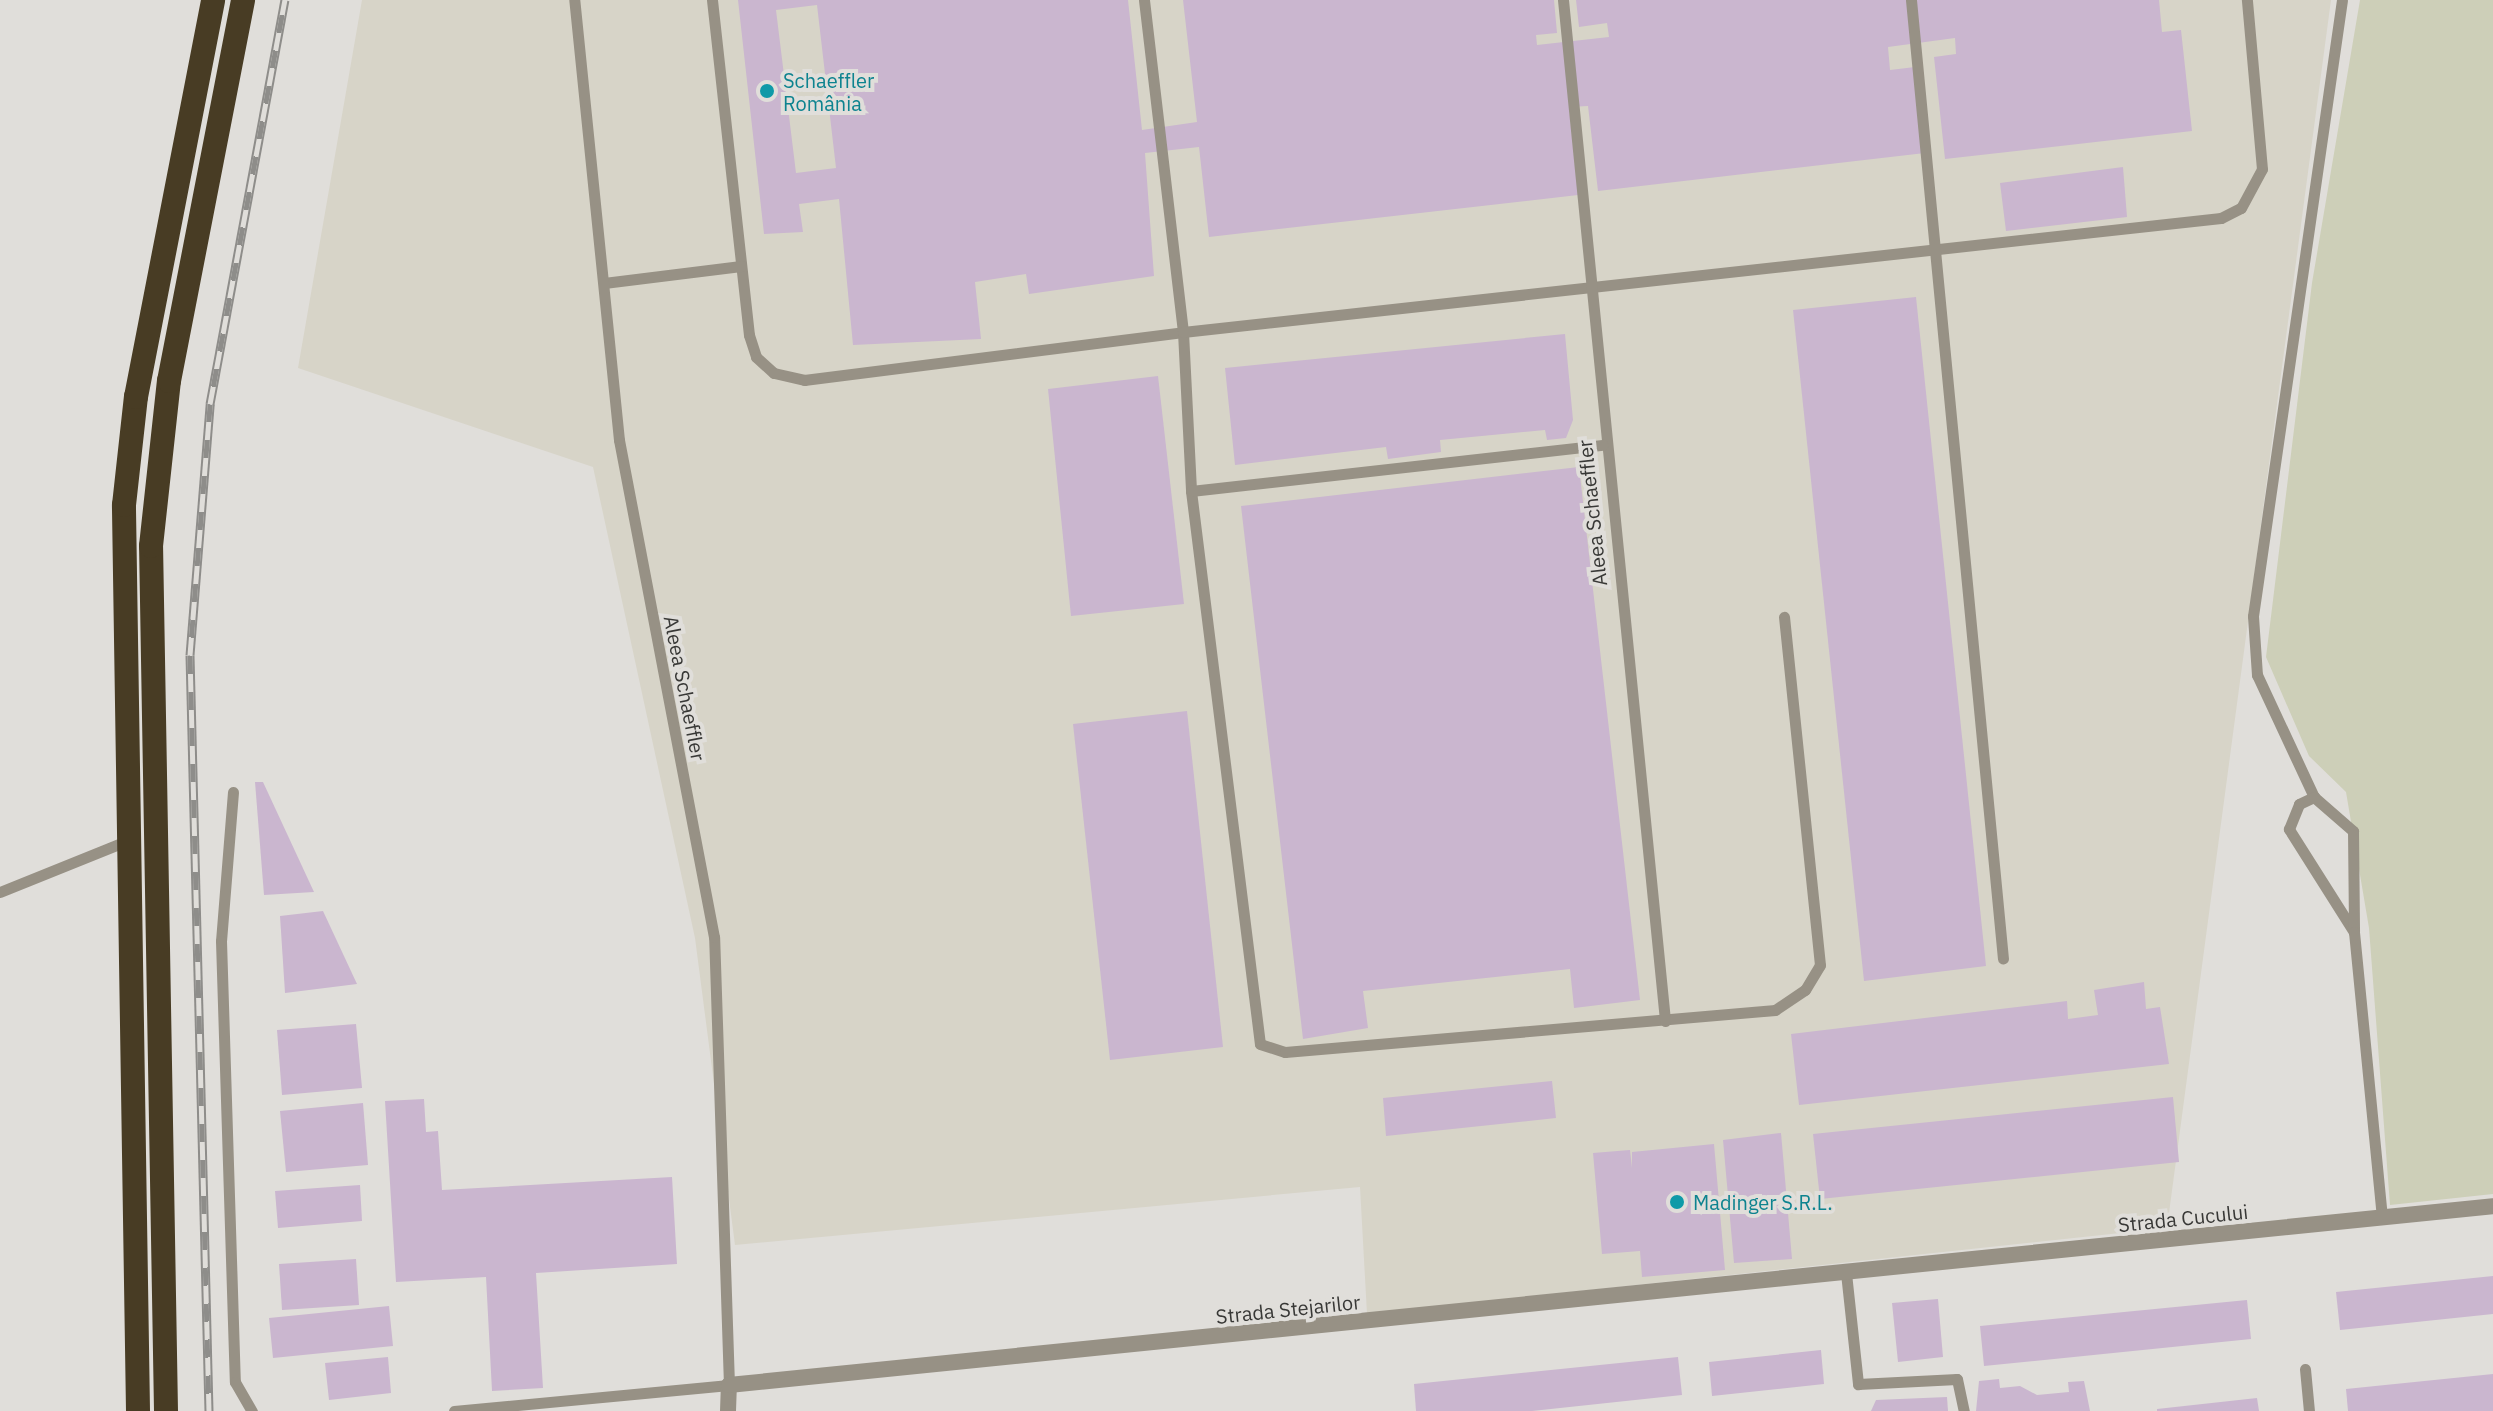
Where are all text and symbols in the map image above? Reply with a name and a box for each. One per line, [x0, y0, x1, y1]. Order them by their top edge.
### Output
place label: Schaeffler România [783, 68, 874, 115]
marker: Schaeffler România [758, 82, 776, 100]
street label: Aleea Schaeffler [1572, 439, 1612, 587]
street label: Aleea Schaeffler [659, 614, 711, 762]
place label: Madinger S.R.L. [1693, 1190, 1833, 1214]
marker: Madinger S.R.L. [1668, 1193, 1686, 1211]
street label: Strada Cucului [2117, 1199, 2249, 1237]
street label: Strada Stejarilor [1215, 1289, 1361, 1329]

